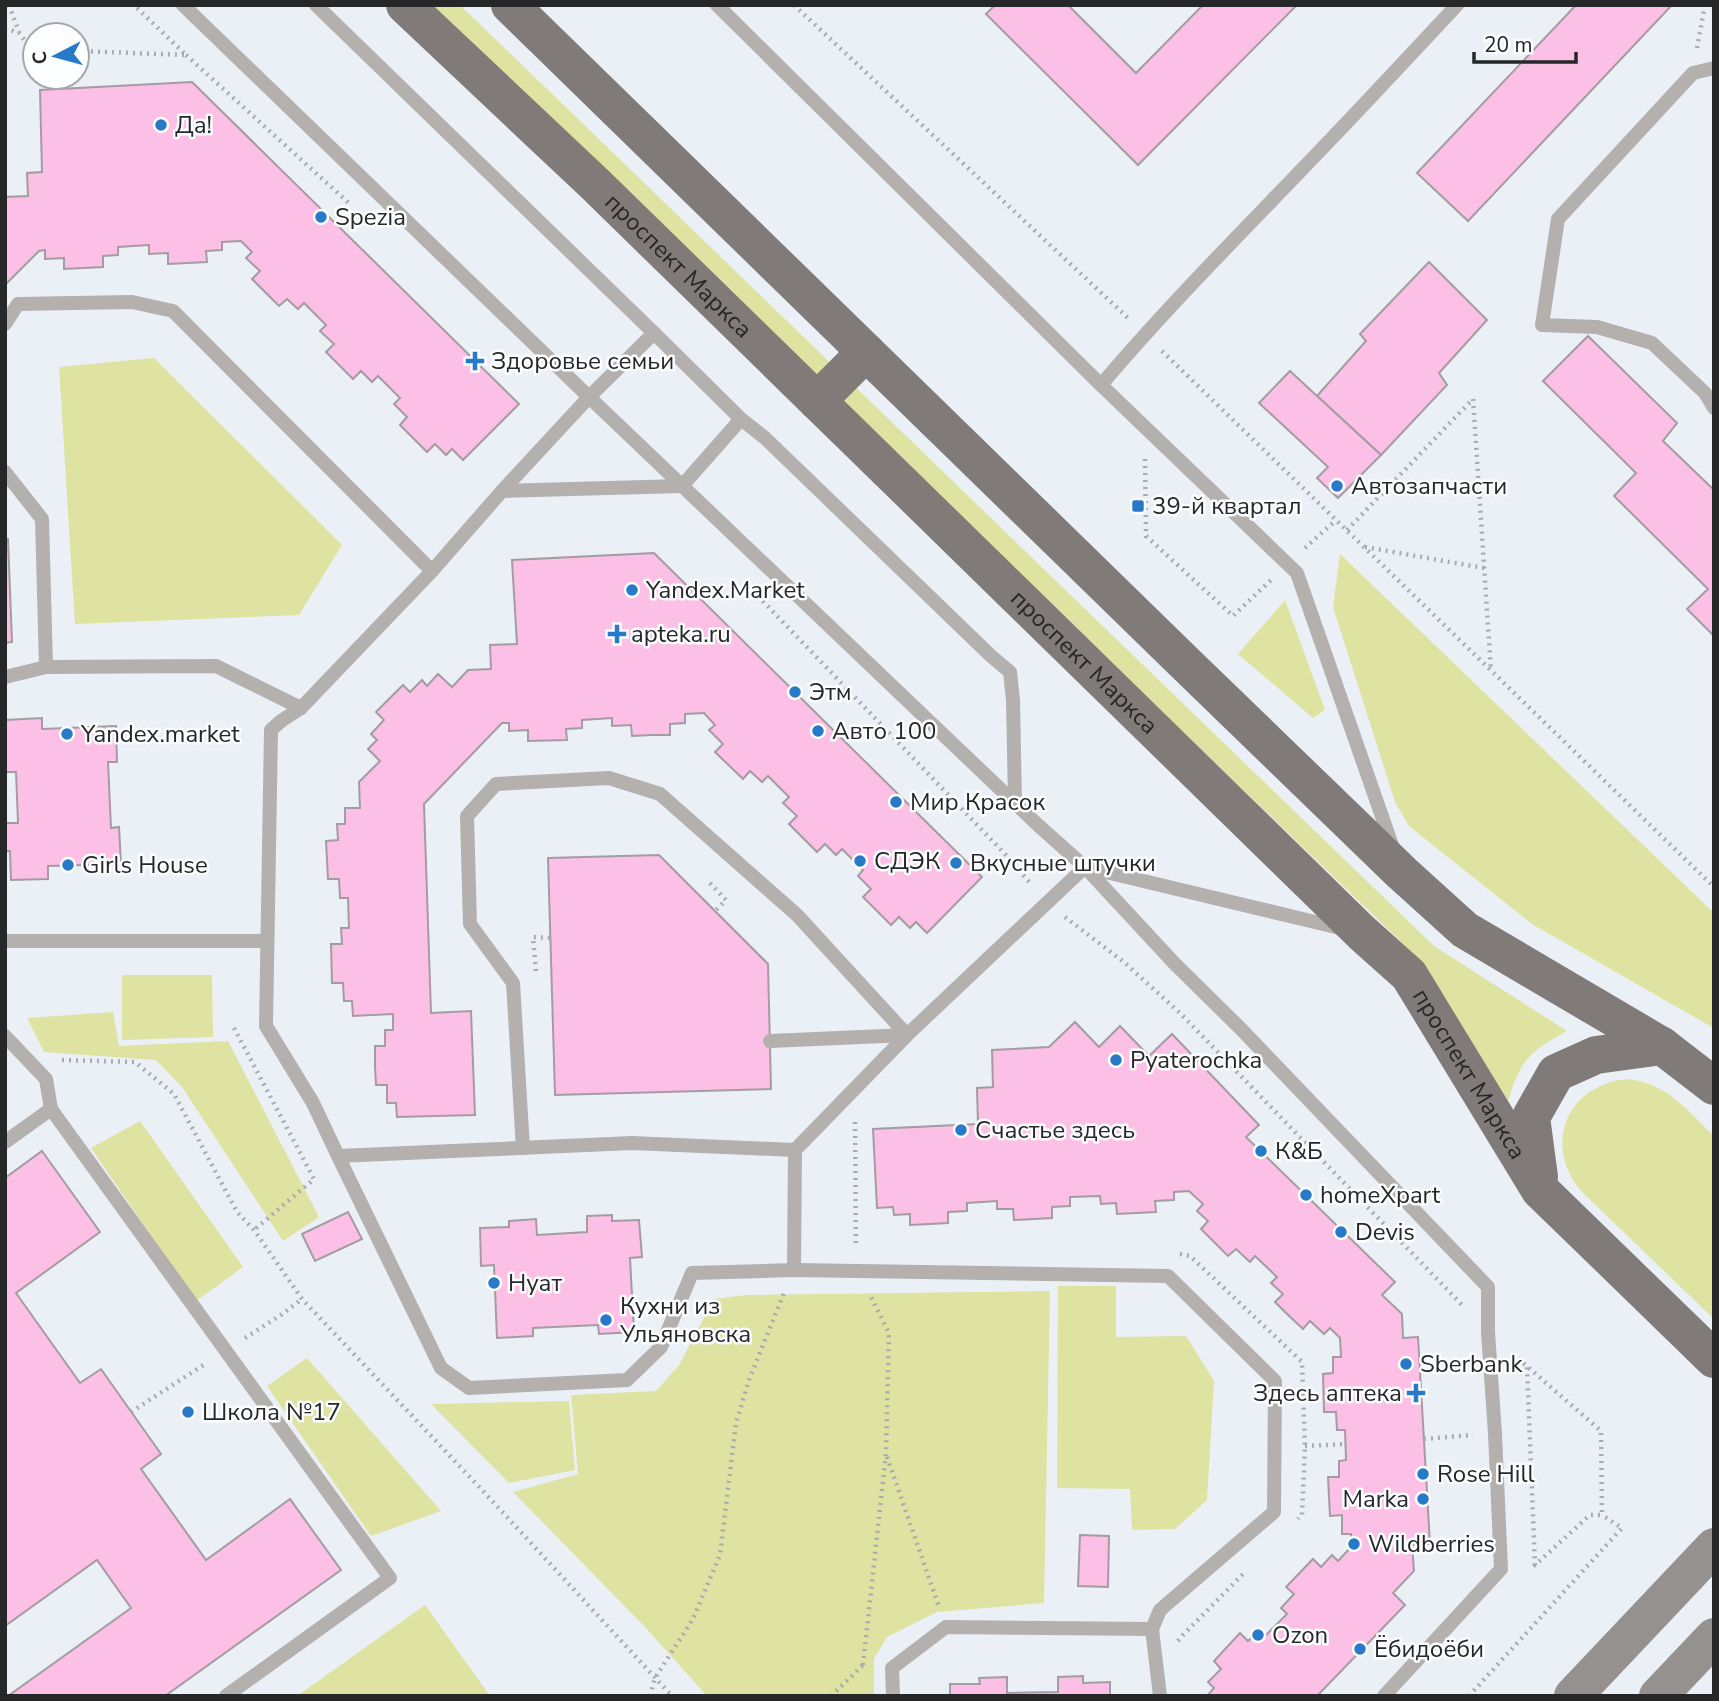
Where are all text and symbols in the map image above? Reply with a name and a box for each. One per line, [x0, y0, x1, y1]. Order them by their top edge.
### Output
north arrow [21, 21, 91, 91]
scale bar [1474, 21, 1576, 65]
text: 20 m [1484, 31, 1533, 59]
text: С [26, 50, 54, 65]
place label: Да! [175, 109, 212, 141]
marker: Да! [153, 117, 169, 133]
street label: проспект Маркса [598, 186, 759, 345]
place label: Spezia [335, 201, 406, 233]
marker: Spezia [313, 209, 329, 225]
place label: Здоровье семьи [491, 345, 674, 377]
marker: Здоровье семьи [465, 351, 485, 371]
place label: Автозапчасти [1351, 470, 1507, 502]
marker: Автозапчасти [1329, 478, 1345, 494]
place label: 39-й квартал [1152, 490, 1301, 522]
marker: 39-й квартал [1130, 498, 1146, 514]
place label: Yandex.Market [645, 574, 805, 606]
marker: Yandex.Market [624, 582, 640, 598]
street label: проспект Маркса [1004, 583, 1165, 741]
place label: apteka.ru [631, 618, 731, 650]
marker: apteka.ru [609, 626, 625, 642]
place label: Этм [809, 676, 852, 708]
marker: Этм [787, 684, 803, 700]
place label: Авто 100 [832, 715, 936, 747]
place label: Yandex.market [80, 718, 240, 750]
marker: Авто 100 [810, 723, 826, 739]
marker: Yandex.market [59, 726, 75, 742]
place label: Мир Красок [910, 786, 1045, 818]
marker: Мир Красок [888, 794, 904, 810]
place label: СДЭК [874, 845, 941, 877]
place label: Вкусные штучки [970, 847, 1156, 879]
place label: Girls House [82, 849, 208, 881]
marker: СДЭК [852, 853, 868, 869]
marker: Вкусные штучки [948, 855, 964, 871]
marker: Girls House [60, 857, 76, 873]
street label: проспект Маркса [1405, 983, 1534, 1165]
place label: Pyaterochka [1130, 1044, 1262, 1076]
marker: Pyaterochka [1108, 1052, 1124, 1068]
place label: Счастье здесь [975, 1114, 1135, 1146]
marker: Счастье здесь [953, 1122, 969, 1138]
place label: К&Б [1275, 1135, 1323, 1167]
marker: К&Б [1253, 1143, 1269, 1159]
place label: homeXpart [1320, 1179, 1441, 1211]
marker: homeXpart [1298, 1187, 1314, 1203]
place label: Devis [1355, 1216, 1415, 1248]
marker: Devis [1333, 1224, 1349, 1240]
place label: Нуат [508, 1267, 563, 1299]
marker: Нуат [486, 1275, 502, 1291]
place label: Кухни из Ульяновска [619, 1290, 751, 1350]
marker: Кухни из Ульяновска [598, 1312, 614, 1328]
place label: Sberbank [1420, 1348, 1523, 1380]
marker: Sberbank [1398, 1356, 1414, 1372]
place label: Здесь аптека [1253, 1377, 1402, 1409]
marker: Здесь аптека [1408, 1385, 1424, 1401]
place label: Школа №17 [202, 1396, 341, 1428]
marker: Школа №17 [180, 1404, 196, 1420]
place label: Rose Hill [1437, 1458, 1535, 1490]
marker: Rose Hill [1415, 1466, 1431, 1482]
place label: Marka [1343, 1483, 1409, 1515]
marker: Marka [1415, 1491, 1431, 1507]
place label: Wildberries [1368, 1528, 1495, 1560]
marker: Wildberries [1346, 1536, 1362, 1552]
place label: Ozon [1272, 1619, 1328, 1651]
marker: Ozon [1250, 1627, 1266, 1643]
place label: Ёбидоёби [1374, 1633, 1484, 1665]
marker: Ёбидоёби [1352, 1641, 1368, 1657]

